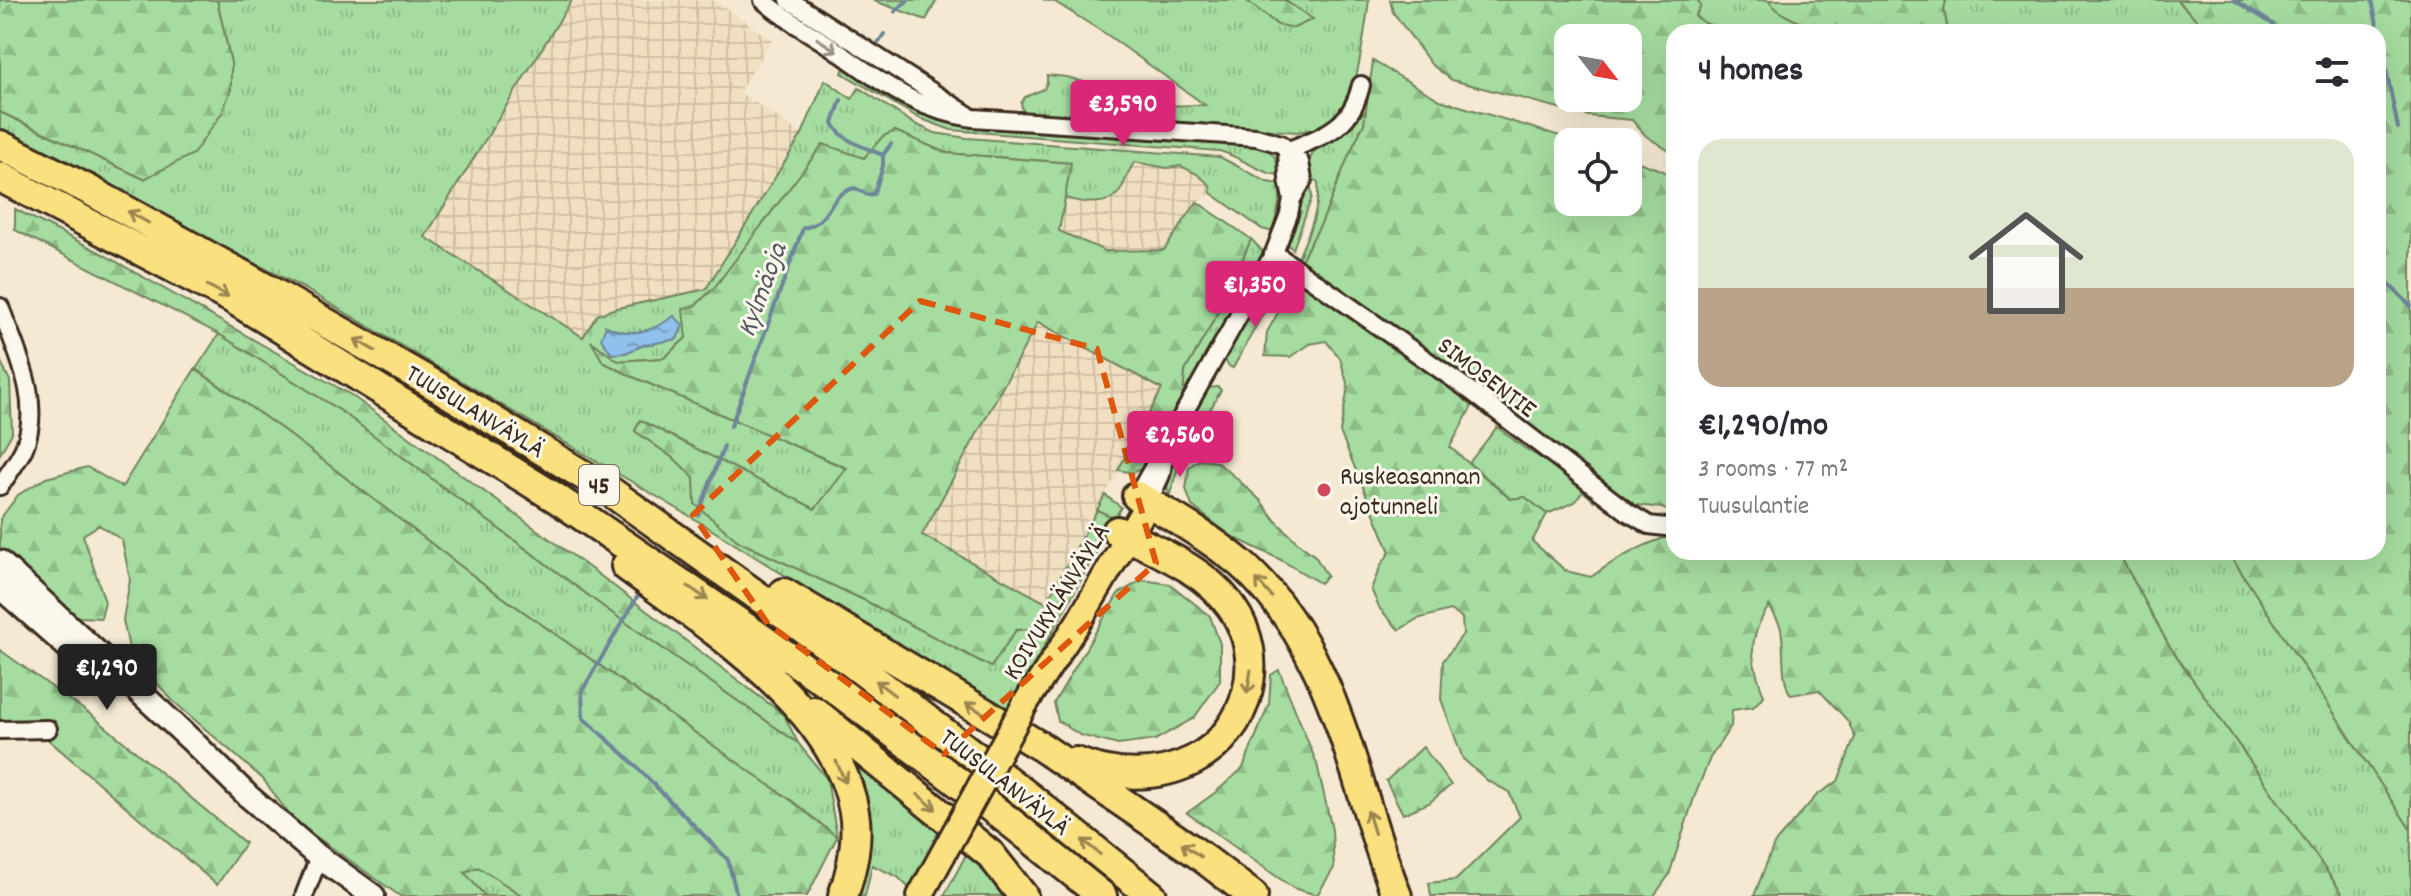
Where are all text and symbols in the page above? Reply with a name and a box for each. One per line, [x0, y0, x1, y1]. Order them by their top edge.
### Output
north arrow [1554, 24, 1642, 112]
map controls [1554, 24, 1642, 216]
one-way arrow [815, 37, 837, 53]
text: 4 homes [1698, 48, 1803, 97]
icon: filters [2310, 50, 2354, 94]
pin: €3,590 [1058, 80, 1188, 148]
text: €3,590 [1088, 87, 1158, 124]
button: locate [1554, 128, 1642, 216]
icon: home [1954, 191, 2098, 335]
one-way arrow [127, 209, 151, 224]
water label: Kylmäoja [729, 237, 801, 343]
pin: €1,350 [1190, 261, 1320, 329]
text: €1,350 [1224, 268, 1286, 305]
one-way arrow [205, 284, 229, 299]
street label: SIMOSENTIE [1428, 329, 1544, 429]
one-way arrow [354, 337, 377, 353]
street label: TUUSULANVÄYLÄ [398, 357, 551, 469]
text: €1,290/mo [1698, 403, 1828, 452]
pin: €2,560 [1115, 411, 1245, 479]
text: €2,560 [1145, 418, 1215, 455]
text: 3 rooms · 77 m² [1698, 452, 1848, 489]
place label: Ruskeasannan ajotunneli [1340, 460, 1480, 527]
road number: 45 [579, 465, 619, 505]
marker: Ruskeasannan ajotunneli [1315, 481, 1333, 499]
text: Tuusulantie [1698, 489, 1809, 526]
street label: KOIVUKYLÄNVÄYLÄ [995, 518, 1121, 688]
one-way arrow [1255, 579, 1273, 599]
one-way arrow [687, 585, 709, 601]
pin: €1,290 [42, 644, 172, 712]
text: €1,290 [76, 651, 138, 688]
one-way arrow [1241, 668, 1256, 694]
one-way arrow [875, 680, 896, 697]
one-way arrow [965, 701, 988, 717]
street label: TUUSULANVÄYLÄ [931, 721, 1077, 847]
one-way arrow [834, 760, 849, 784]
one-way arrow [916, 793, 937, 811]
one-way arrow [1363, 810, 1378, 835]
one-way arrow [1081, 838, 1102, 856]
one-way arrow [1180, 842, 1202, 858]

